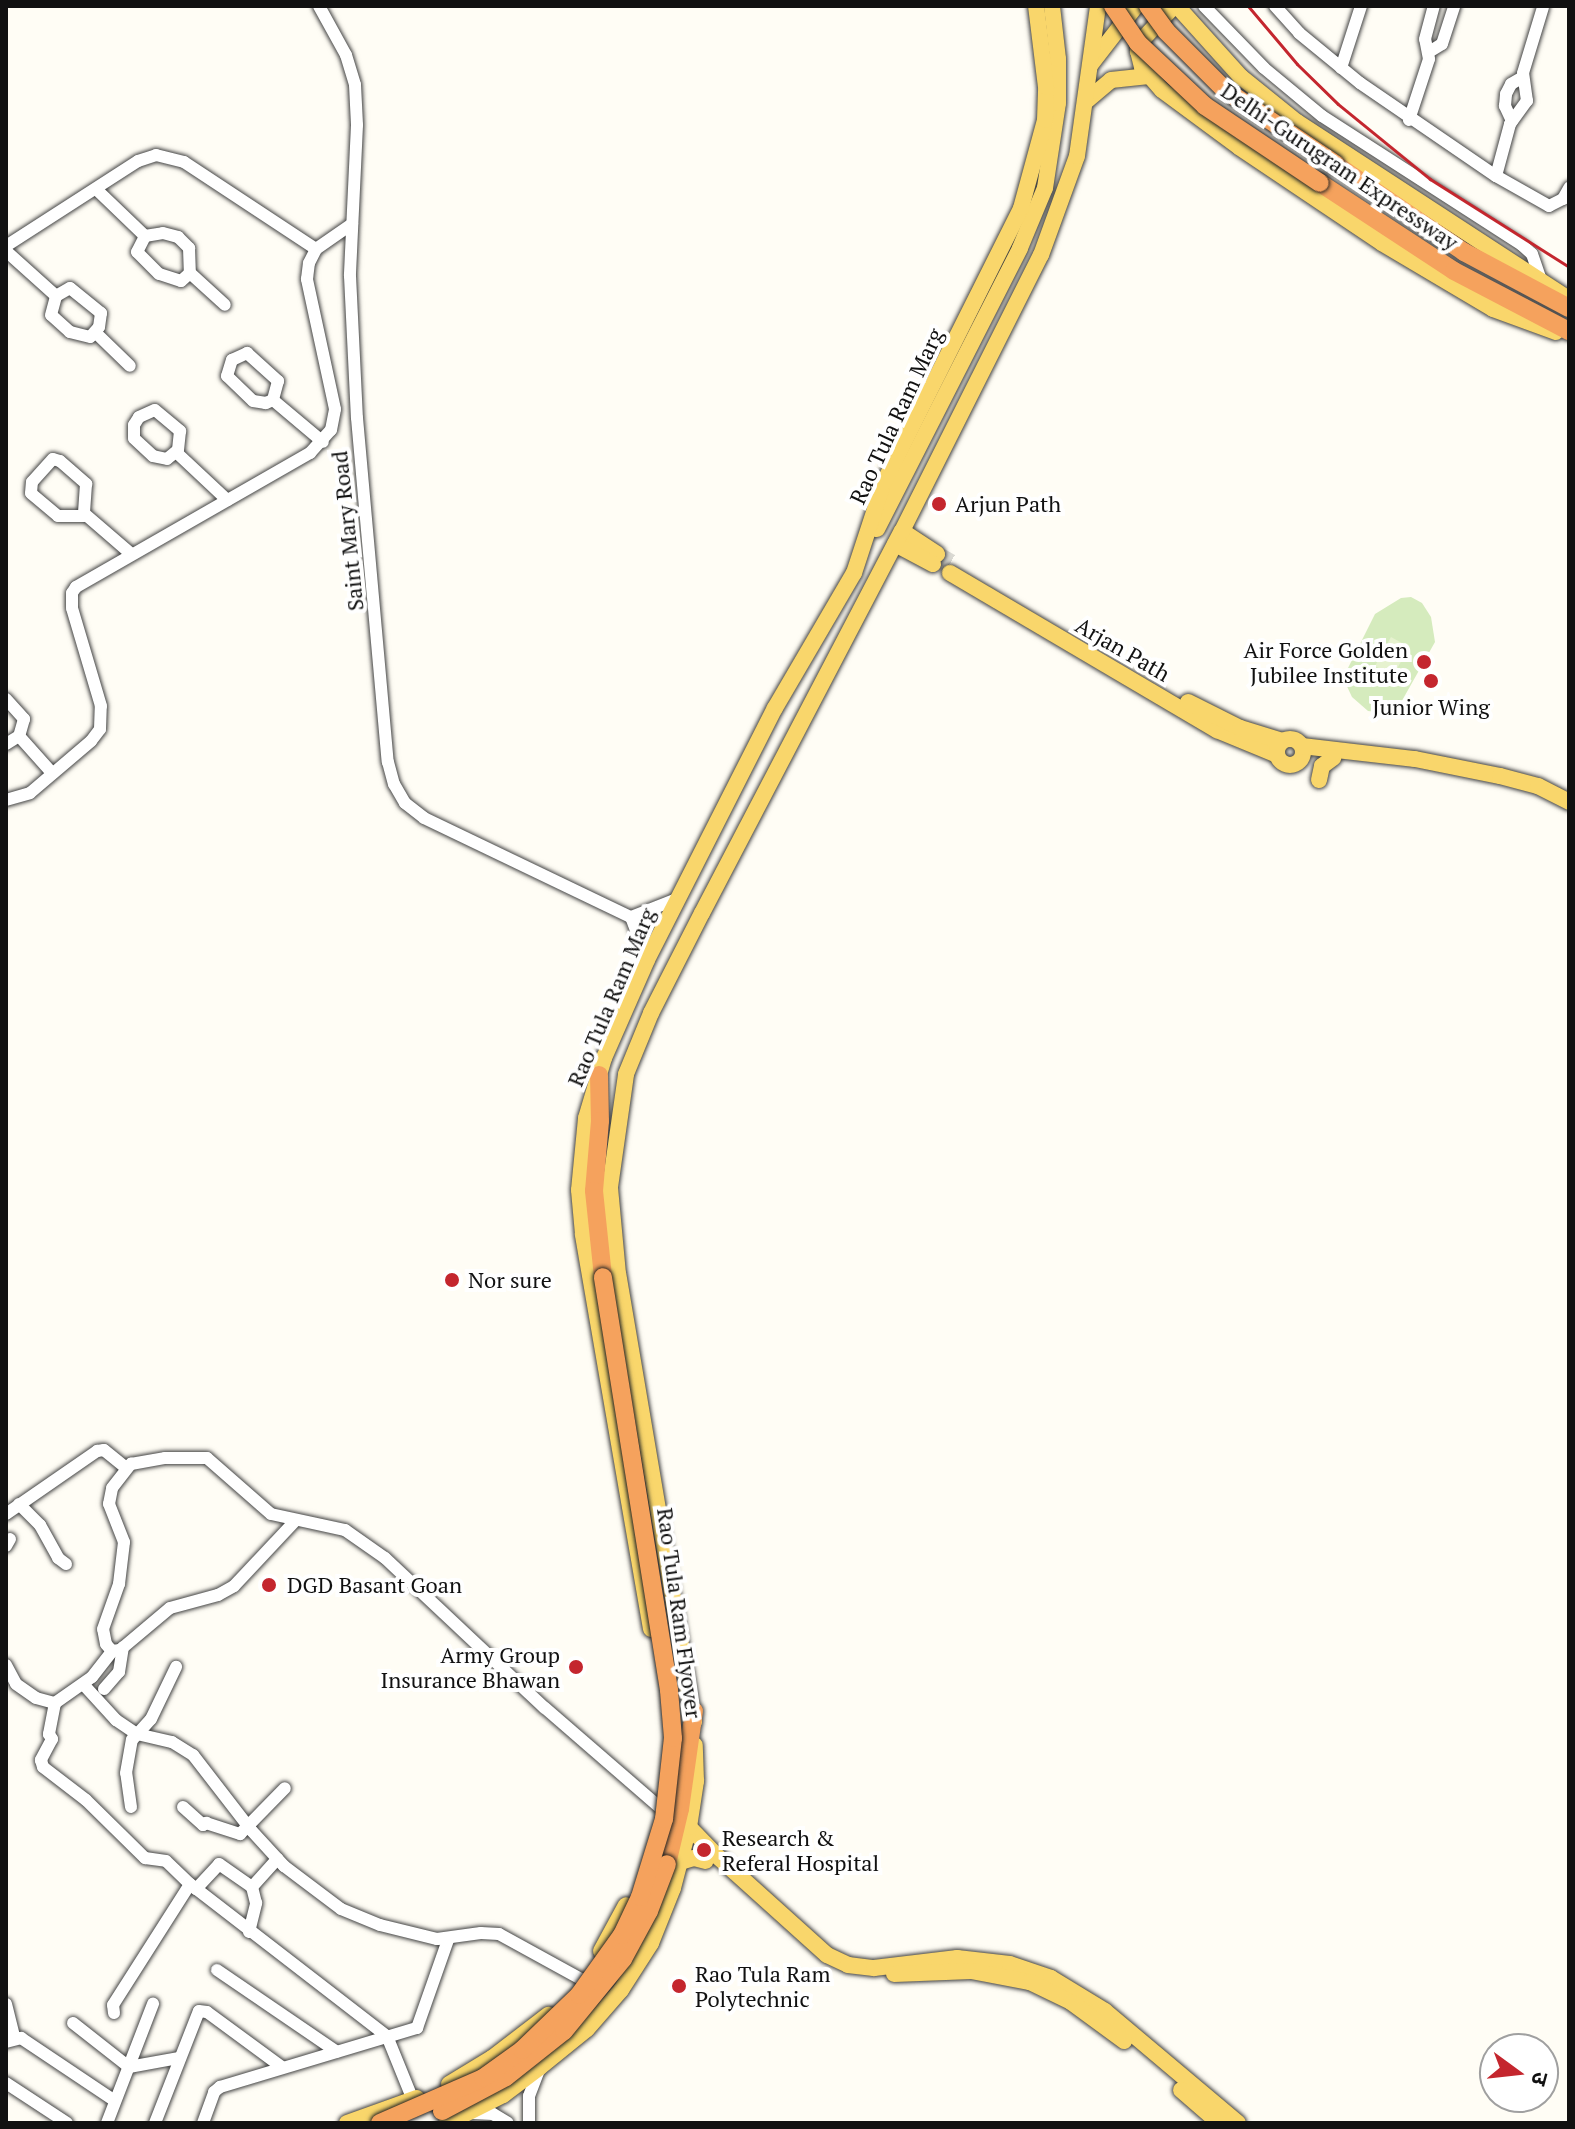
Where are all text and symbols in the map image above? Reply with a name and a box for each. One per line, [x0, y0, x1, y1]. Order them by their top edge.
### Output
street label: Delhi-Gurugram Expressway [1217, 77, 1463, 255]
street label: Rao Tula Ram Marg [844, 324, 948, 508]
street label: Saint Mary Road [325, 450, 369, 612]
place label: Arjun Path [955, 491, 1061, 517]
marker: Arjun Path [930, 495, 948, 513]
street label: Arjan Path [1071, 611, 1175, 687]
place label: Air Force Golden Jubilee Institute [1243, 636, 1408, 688]
marker: Air Force Golden Jubilee Institute [1415, 653, 1433, 671]
marker: Junior Wing [1422, 672, 1440, 690]
place label: Junior Wing [1372, 694, 1490, 720]
street label: Rao Tula Ram Marg [562, 904, 660, 1090]
place label: Nor sure [468, 1267, 552, 1293]
marker: Nor sure [443, 1271, 461, 1289]
street label: Rao Tula Ram Flyover [652, 1506, 708, 1720]
place label: DGD Basant Goan [287, 1572, 462, 1598]
marker: DGD Basant Goan [258, 1574, 280, 1596]
place label: Army Group Insurance Bhawan [380, 1641, 560, 1692]
marker: Army Group Insurance Bhawan [567, 1658, 585, 1676]
place label: Research & Referal Hospital [722, 1824, 879, 1876]
marker: Research & Referal Hospital [693, 1839, 715, 1861]
place label: Rao Tula Ram Polytechnic [695, 1960, 830, 2012]
marker: Rao Tula Ram Polytechnic [670, 1977, 688, 1995]
north arrow [1479, 2033, 1559, 2113]
text: उ [1525, 2069, 1556, 2089]

